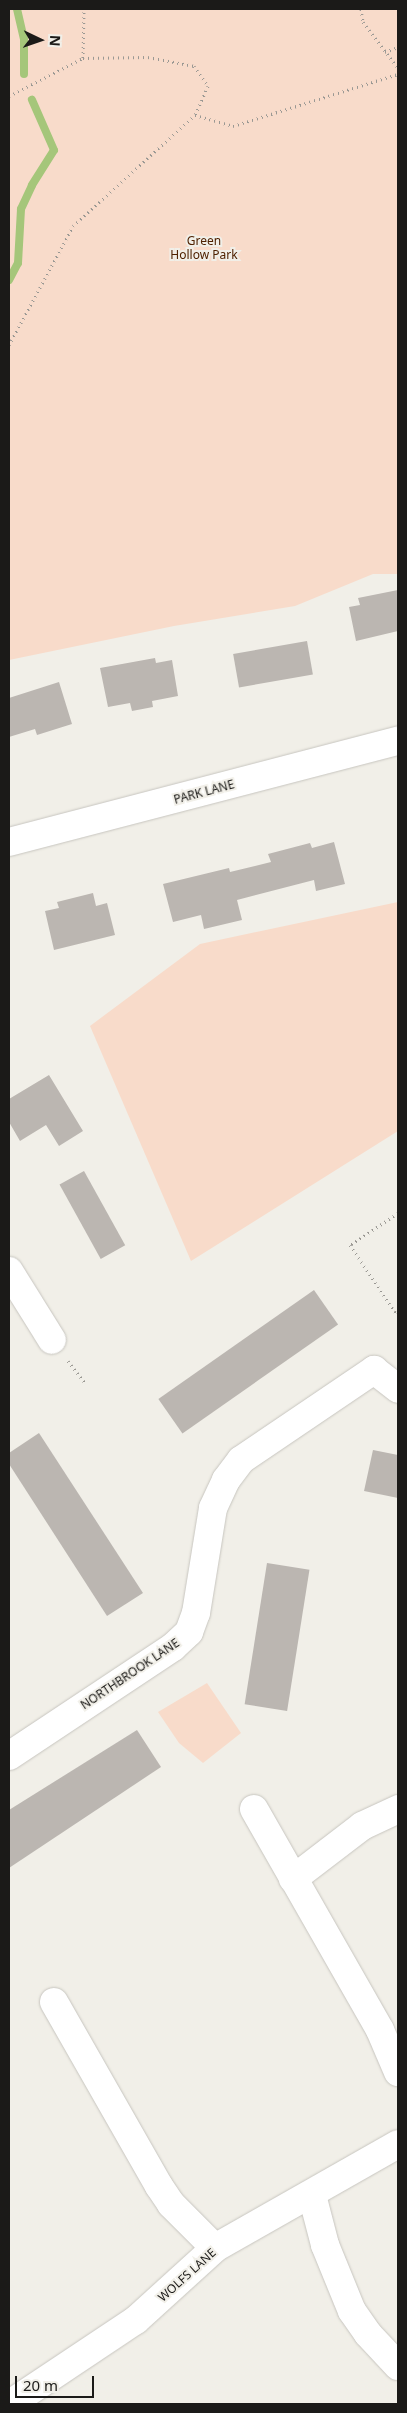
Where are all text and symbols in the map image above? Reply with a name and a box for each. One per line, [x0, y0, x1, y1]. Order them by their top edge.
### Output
north arrow [15, 15, 65, 65]
text: N [46, 35, 65, 47]
park label: Green Hollow Park [170, 234, 238, 262]
street label: PARK LANE [172, 777, 236, 807]
street label: NORTHBROOK LANE [78, 1636, 182, 1712]
street label: WOLFS LANE [155, 2245, 219, 2305]
scale bar [18, 2366, 96, 2398]
text: 20 m [23, 2375, 58, 2395]

